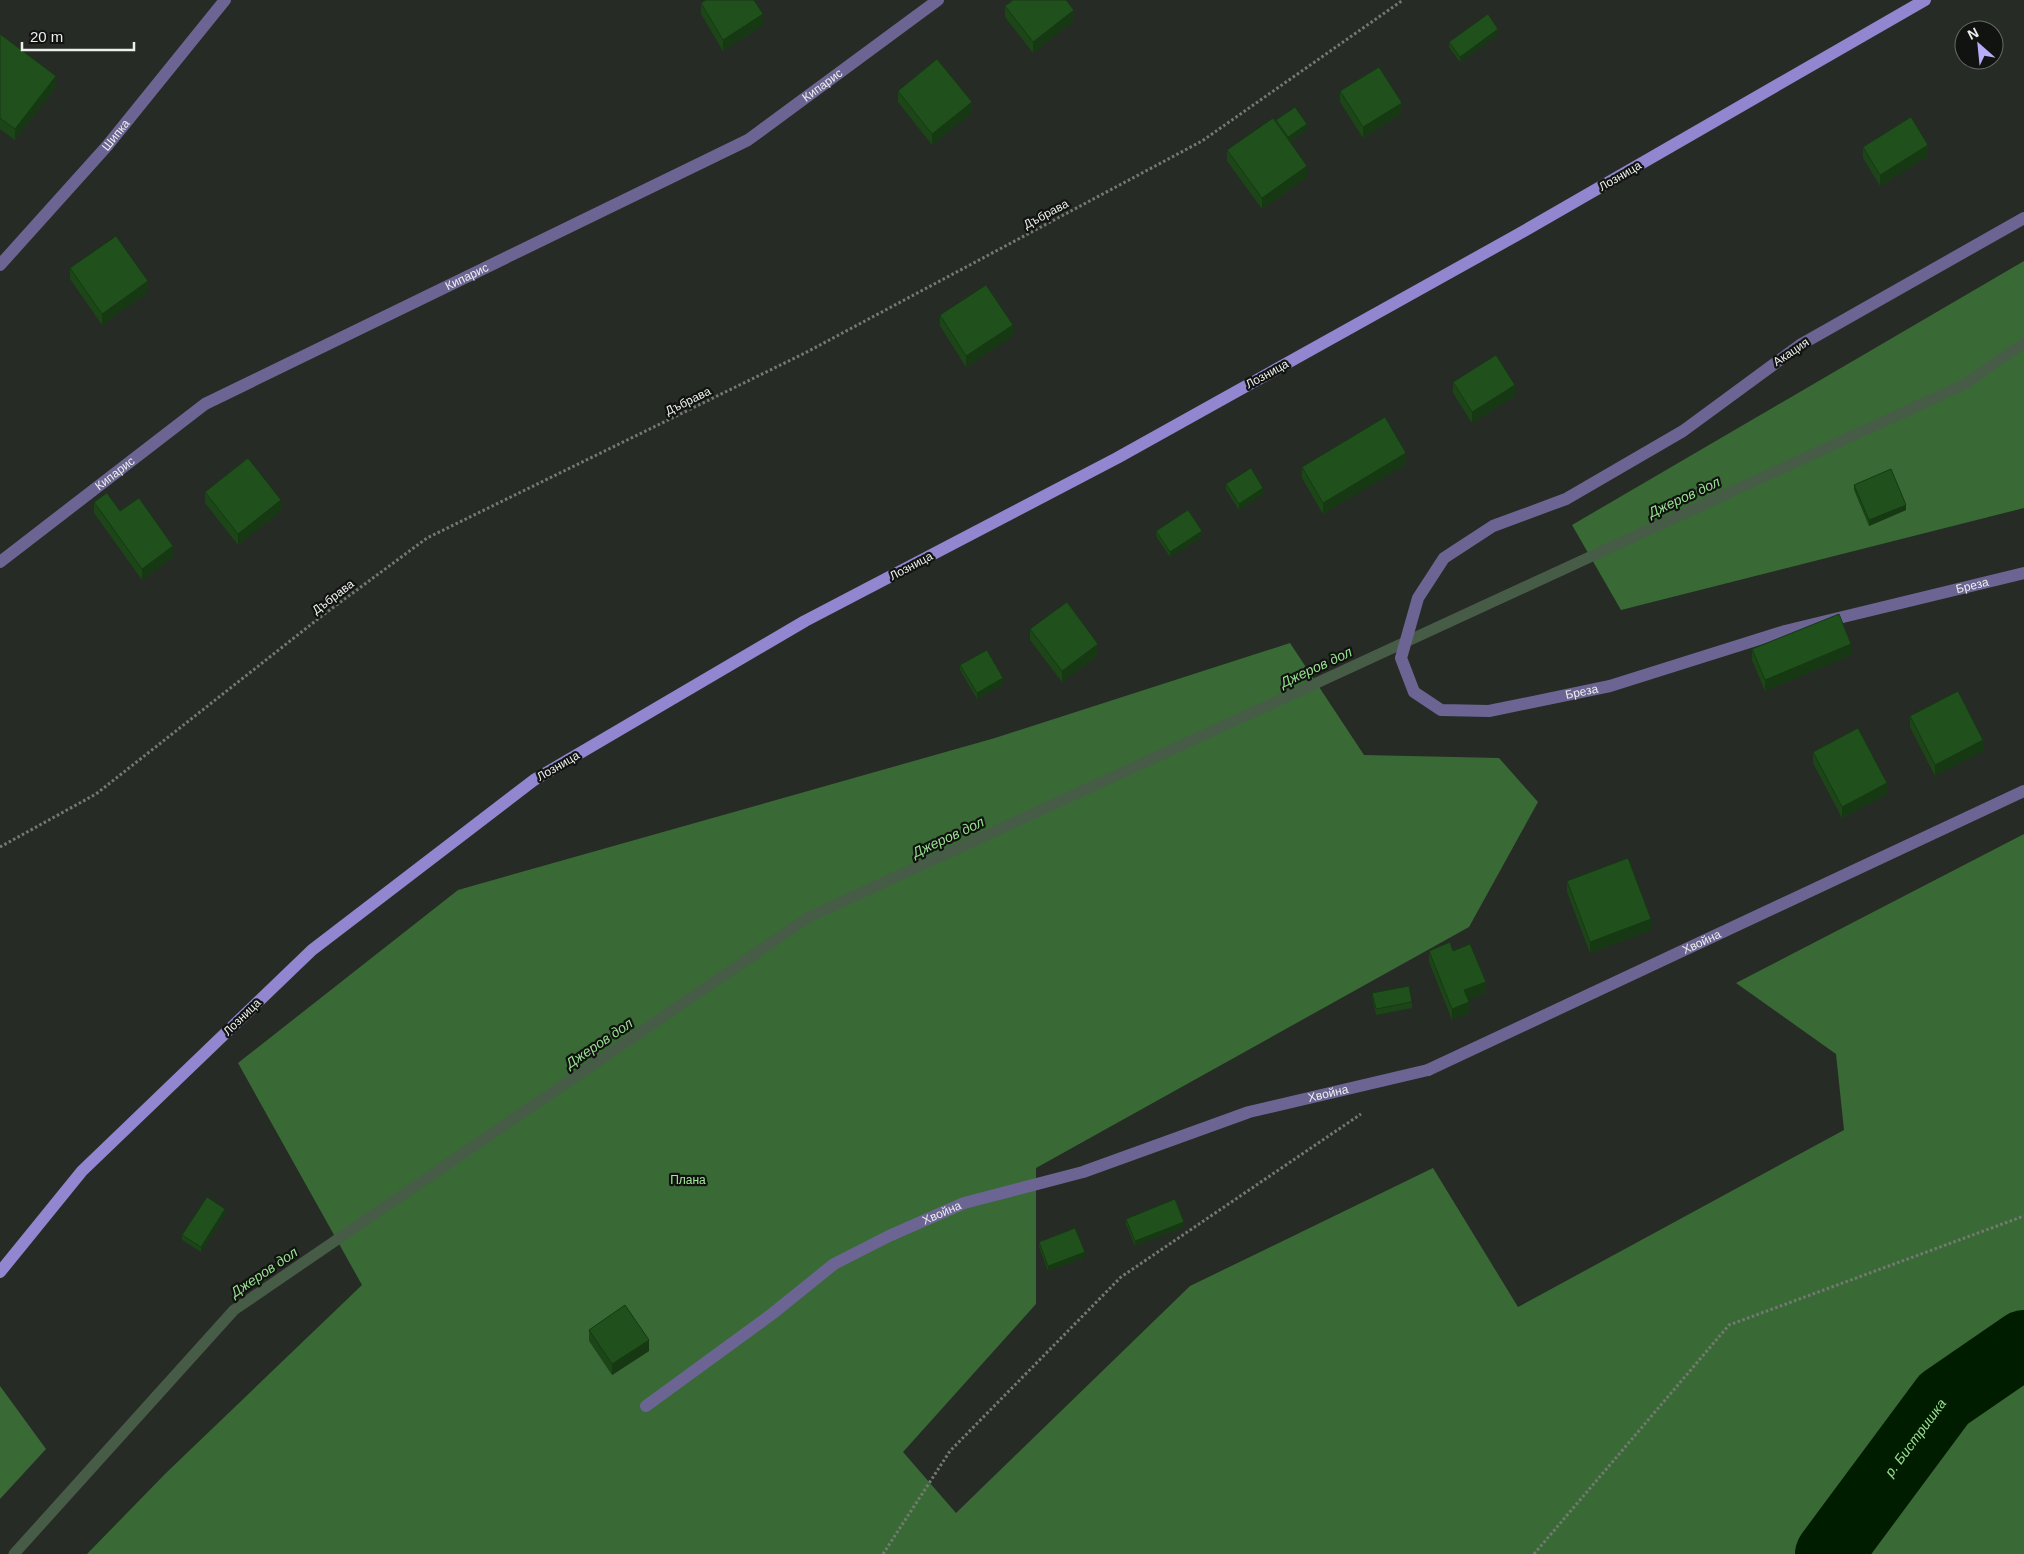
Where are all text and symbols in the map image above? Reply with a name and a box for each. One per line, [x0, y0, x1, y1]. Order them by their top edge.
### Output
scale bar [22, 20, 135, 52]
north arrow [1954, 20, 2004, 70]
text: N [1965, 24, 1981, 43]
text: 20 m [30, 28, 63, 45]
street label: Кипарис [800, 66, 845, 105]
street label: Шипка [99, 116, 133, 154]
street label: Лозница [1596, 158, 1644, 194]
street label: Дъбрава [1021, 196, 1071, 232]
street label: Кипарис [443, 260, 491, 293]
street label: Акация [1770, 335, 1812, 369]
street label: Лозница [1243, 356, 1291, 391]
street label: Дъбрава [663, 384, 713, 418]
street label: Кипарис [92, 454, 137, 493]
water label: Джеров дол [1644, 473, 1722, 521]
street label: Лозница [887, 549, 935, 583]
street label: Бреза [1954, 575, 1990, 596]
street label: Дъбрава [309, 577, 357, 617]
water label: Джеров дол [1276, 643, 1354, 691]
street label: Бреза [1564, 682, 1600, 702]
street label: Лозница [534, 748, 582, 784]
water label: Джеров дол [908, 813, 986, 861]
street label: Хвойна [1680, 927, 1723, 957]
street label: Лозница [220, 995, 264, 1038]
water label: Джеров дол [561, 1015, 636, 1072]
street label: Хвойна [1307, 1082, 1350, 1105]
park label: Плана [670, 1173, 706, 1187]
street label: Хвойна [920, 1198, 964, 1227]
water label: Джеров дол [226, 1244, 301, 1301]
water label: р. Бистришка [1881, 1395, 1950, 1480]

